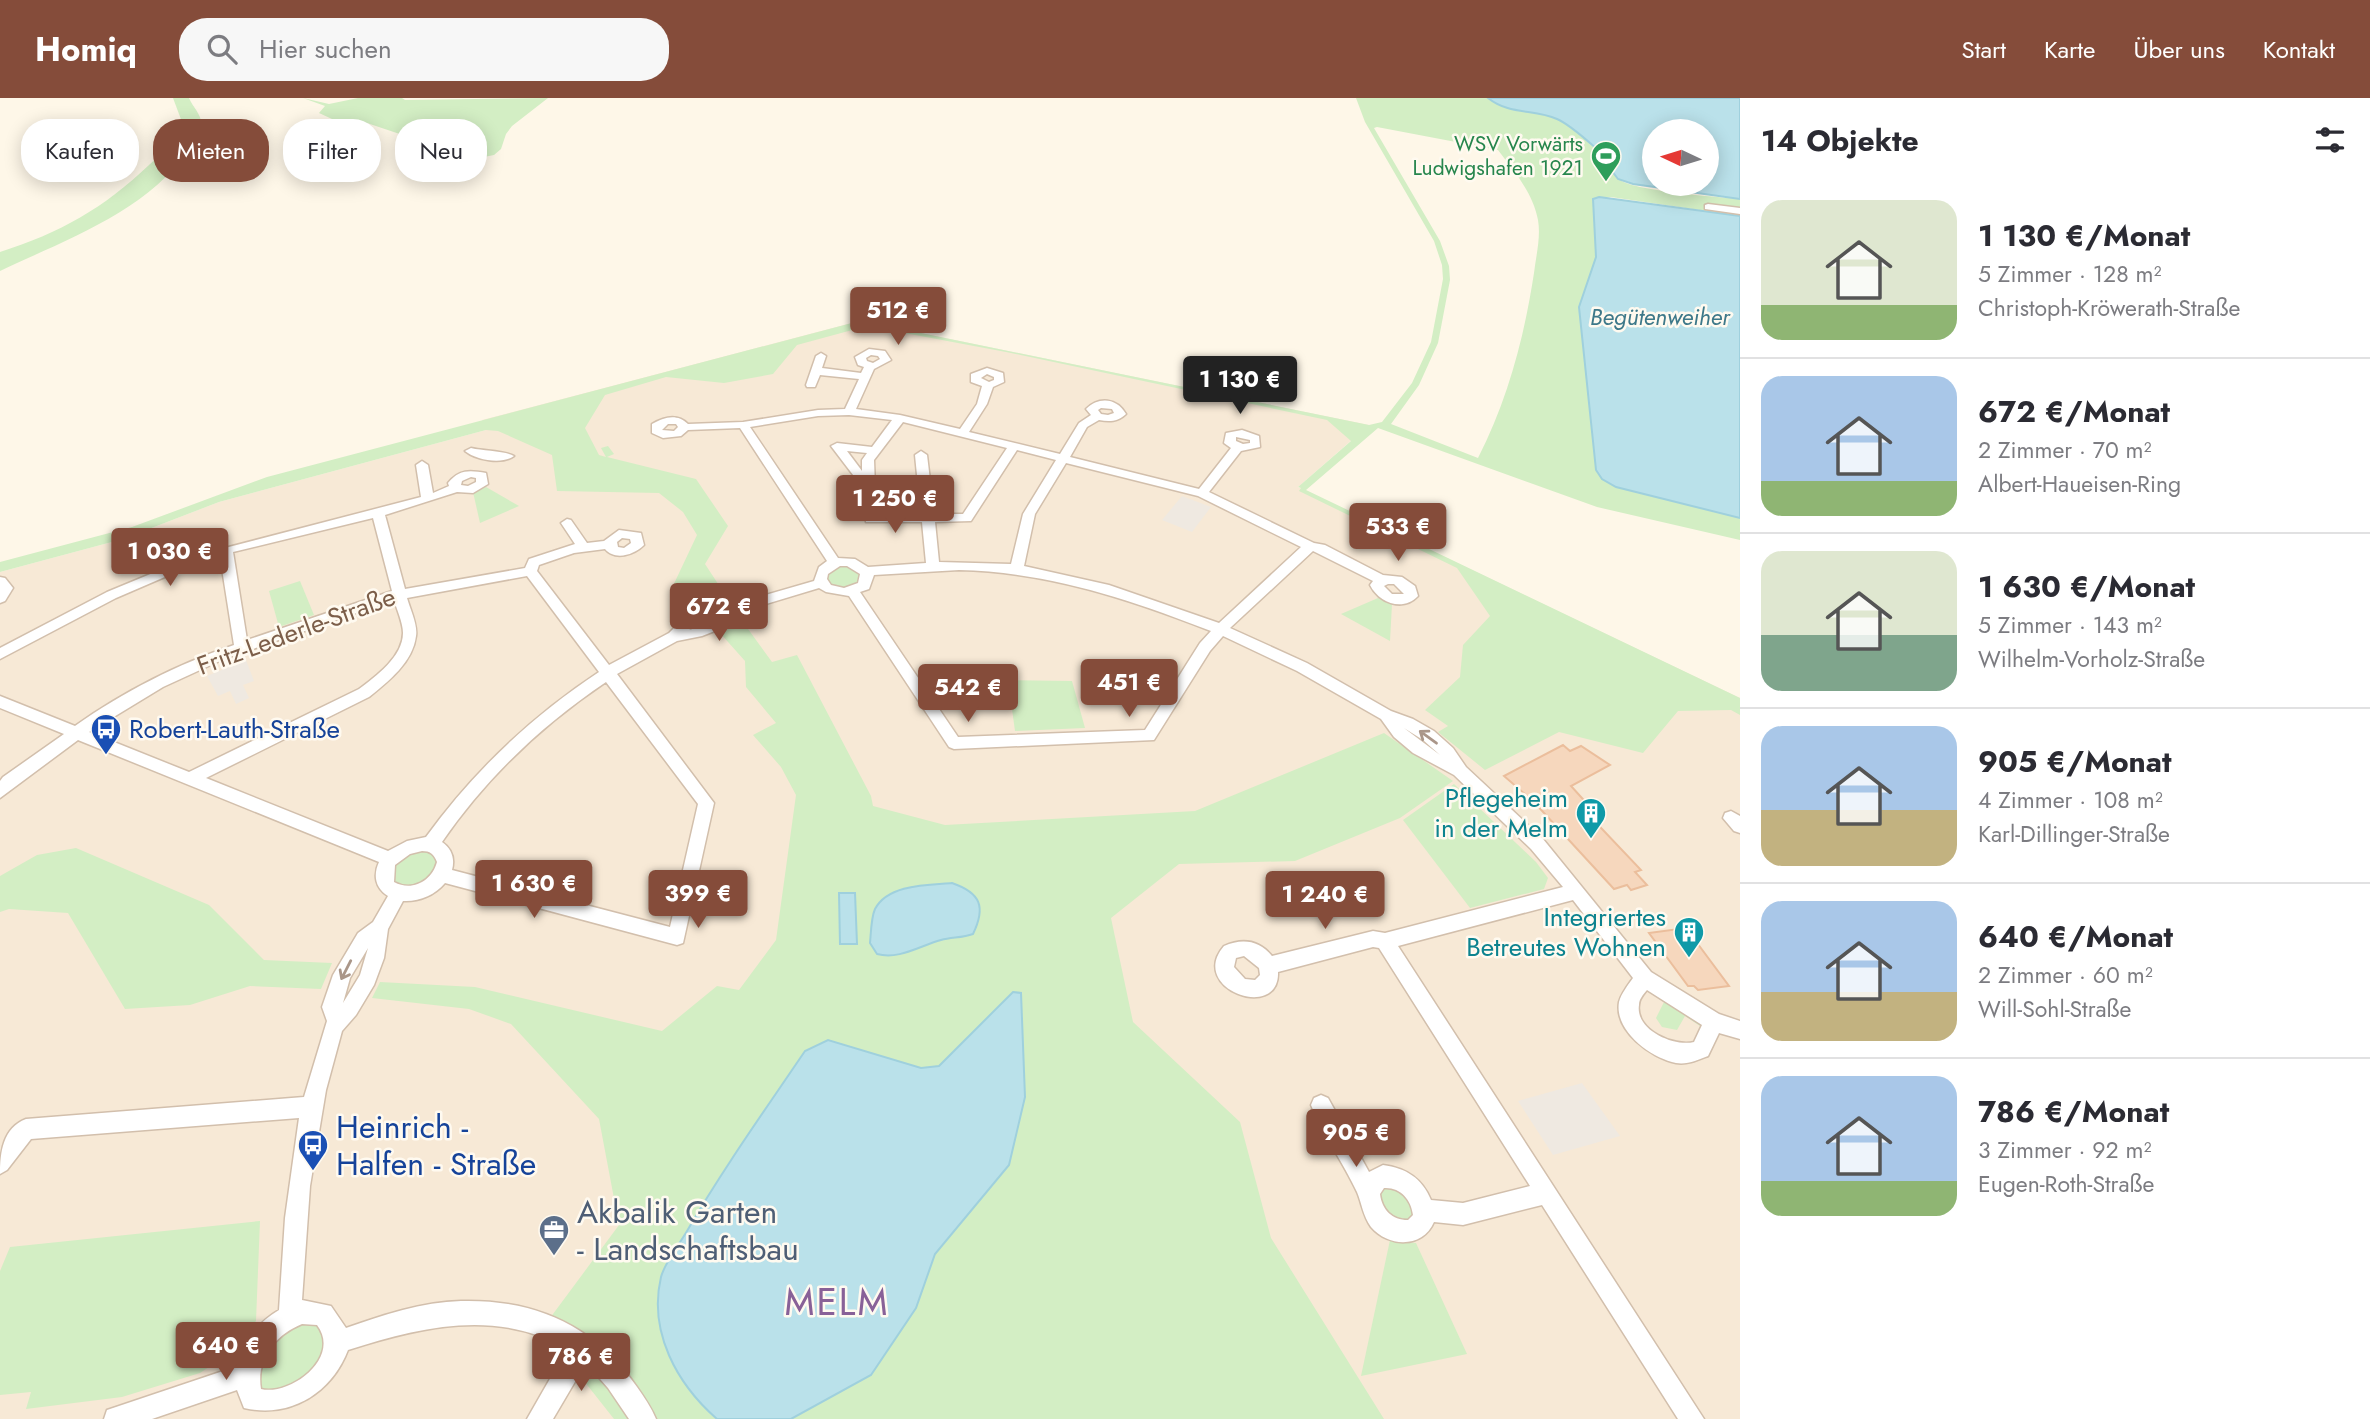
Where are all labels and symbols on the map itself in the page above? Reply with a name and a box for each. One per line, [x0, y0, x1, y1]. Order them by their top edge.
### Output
north arrow [1642, 119, 1718, 196]
place label: WSV Vorwärts Ludwigshafen 1921 [1413, 129, 1583, 183]
sports icon: WSV Vorwärts Ludwigshafen 1921 [1589, 139, 1623, 183]
pin: 512 € [849, 288, 947, 347]
water label: Begütenweiher [1590, 300, 1731, 334]
pin: 1 130 € [1175, 356, 1305, 416]
pin: 1 250 € [830, 476, 960, 535]
pin: 533 € [1349, 504, 1447, 563]
pin: 1 030 € [105, 528, 235, 588]
street label: Fritz-Lederle-Straße [191, 577, 401, 685]
pin: 672 € [670, 584, 768, 643]
pin: 451 € [1080, 660, 1178, 719]
pin: 542 € [919, 664, 1017, 724]
place label: Robert-Lauth-Straße [129, 710, 340, 748]
bus stop icon: Robert-Lauth-Straße [89, 712, 123, 756]
one-way arrow [1419, 730, 1438, 744]
place label: Pflegeheim in der Melm [1434, 779, 1568, 847]
building icon: Pflegeheim in der Melm [1574, 796, 1608, 840]
pin: 1 630 € [469, 860, 599, 920]
pin: 399 € [649, 870, 747, 930]
pin: 1 240 € [1260, 872, 1390, 931]
place label: Integriertes Betreutes Wohnen [1466, 898, 1666, 966]
building icon: Integriertes Betreutes Wohnen [1672, 915, 1706, 959]
one-way arrow [338, 960, 352, 980]
place label: Heinrich - Halfen - Straße [336, 1104, 536, 1187]
pin: 905 € [1307, 1110, 1405, 1169]
bus stop icon: Heinrich - Halfen - Straße [296, 1128, 330, 1172]
place label: Akbalik Garten - Landschaftsbau [577, 1189, 799, 1272]
office icon: Akbalik Garten - Landschaftsbau [537, 1213, 571, 1257]
district label: MELM [785, 1275, 889, 1329]
pin: 640 € [177, 1322, 275, 1382]
pin: 786 € [532, 1334, 630, 1393]

